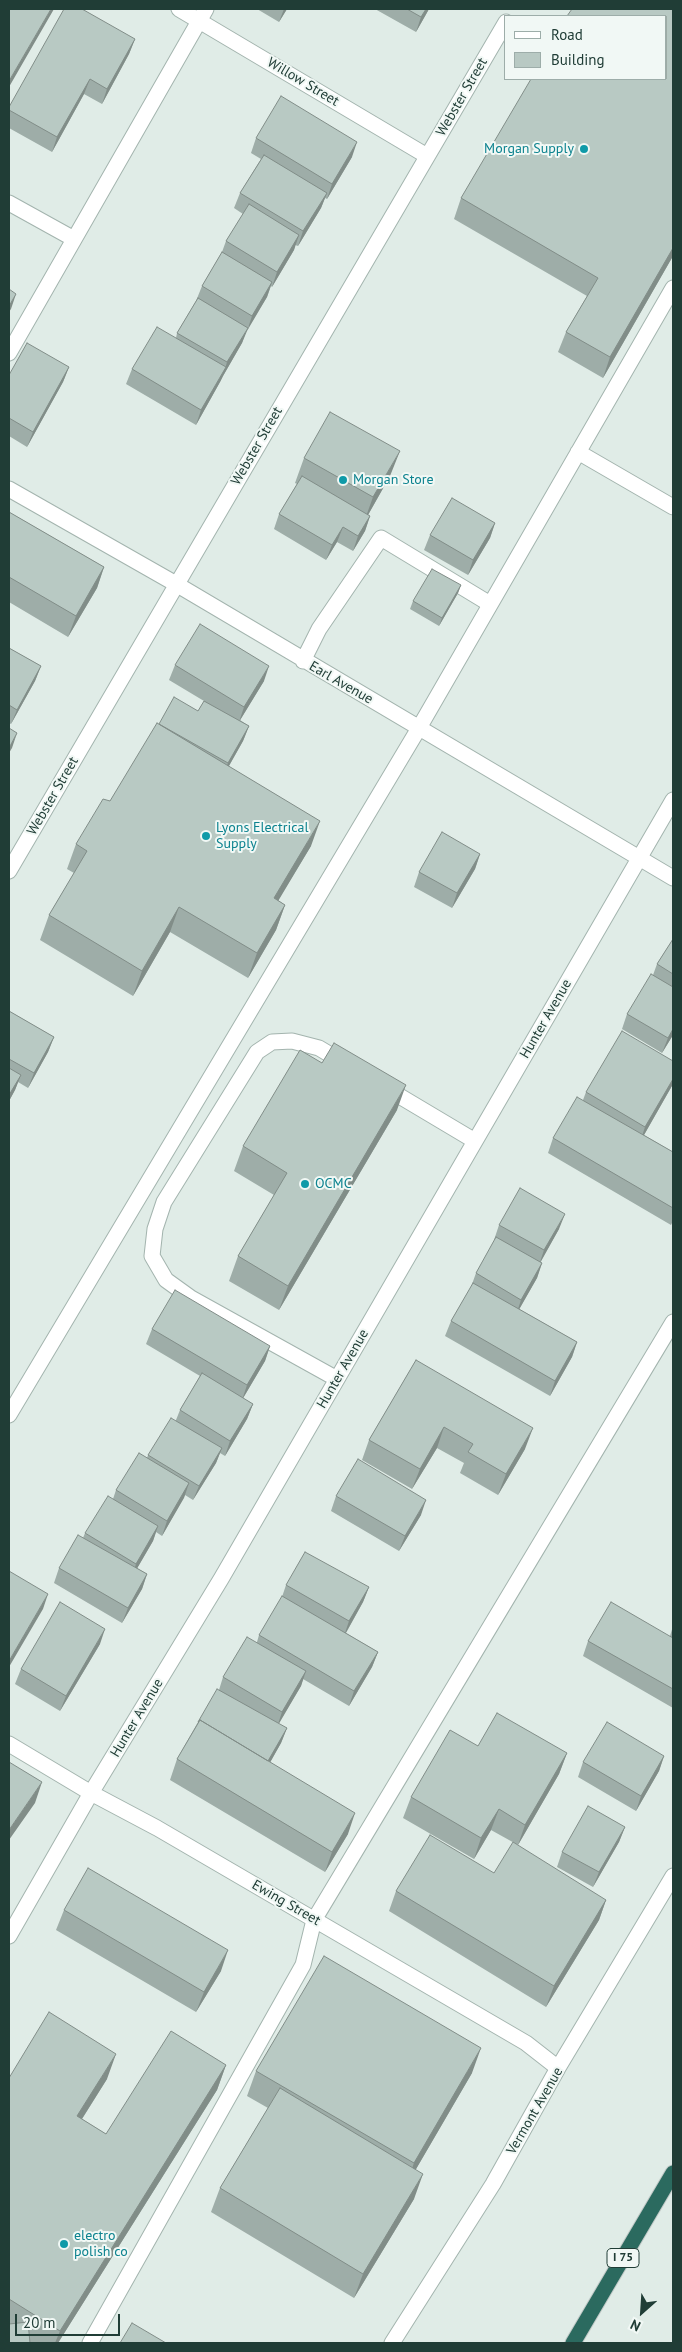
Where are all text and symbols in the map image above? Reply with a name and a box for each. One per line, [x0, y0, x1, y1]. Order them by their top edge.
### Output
legend [504, 15, 667, 80]
text: Road [551, 25, 583, 44]
text: Building [551, 50, 605, 69]
street label: Willow Street [264, 54, 342, 110]
street label: Webster Street [433, 55, 491, 139]
place label: Morgan Supply [484, 141, 574, 157]
marker: Morgan Supply [578, 143, 590, 155]
street label: Webster Street [228, 404, 286, 488]
place label: Morgan Store [353, 472, 434, 488]
marker: Morgan Store [337, 474, 349, 486]
street label: Earl Avenue [306, 658, 376, 708]
street label: Webster Street [24, 754, 82, 838]
place label: Lyons Electrical Supply [216, 820, 308, 852]
marker: Lyons Electrical Supply [200, 830, 212, 842]
street label: Hunter Avenue [517, 976, 575, 1062]
place label: OCMC [315, 1176, 352, 1192]
marker: OCMC [299, 1178, 311, 1190]
street label: Hunter Avenue [314, 1326, 372, 1412]
street label: Hunter Avenue [107, 1676, 167, 1760]
street label: Ewing Street [249, 1877, 323, 1929]
street label: Vermont Avenue [503, 2064, 567, 2158]
place label: electro polish co [74, 2228, 128, 2260]
marker: electro polish co [58, 2238, 70, 2250]
road number: I 75 [607, 2248, 639, 2268]
north arrow [617, 2287, 667, 2337]
scale bar [18, 2304, 122, 2336]
text: 20 m [23, 2313, 56, 2332]
text: N [627, 2315, 644, 2336]

